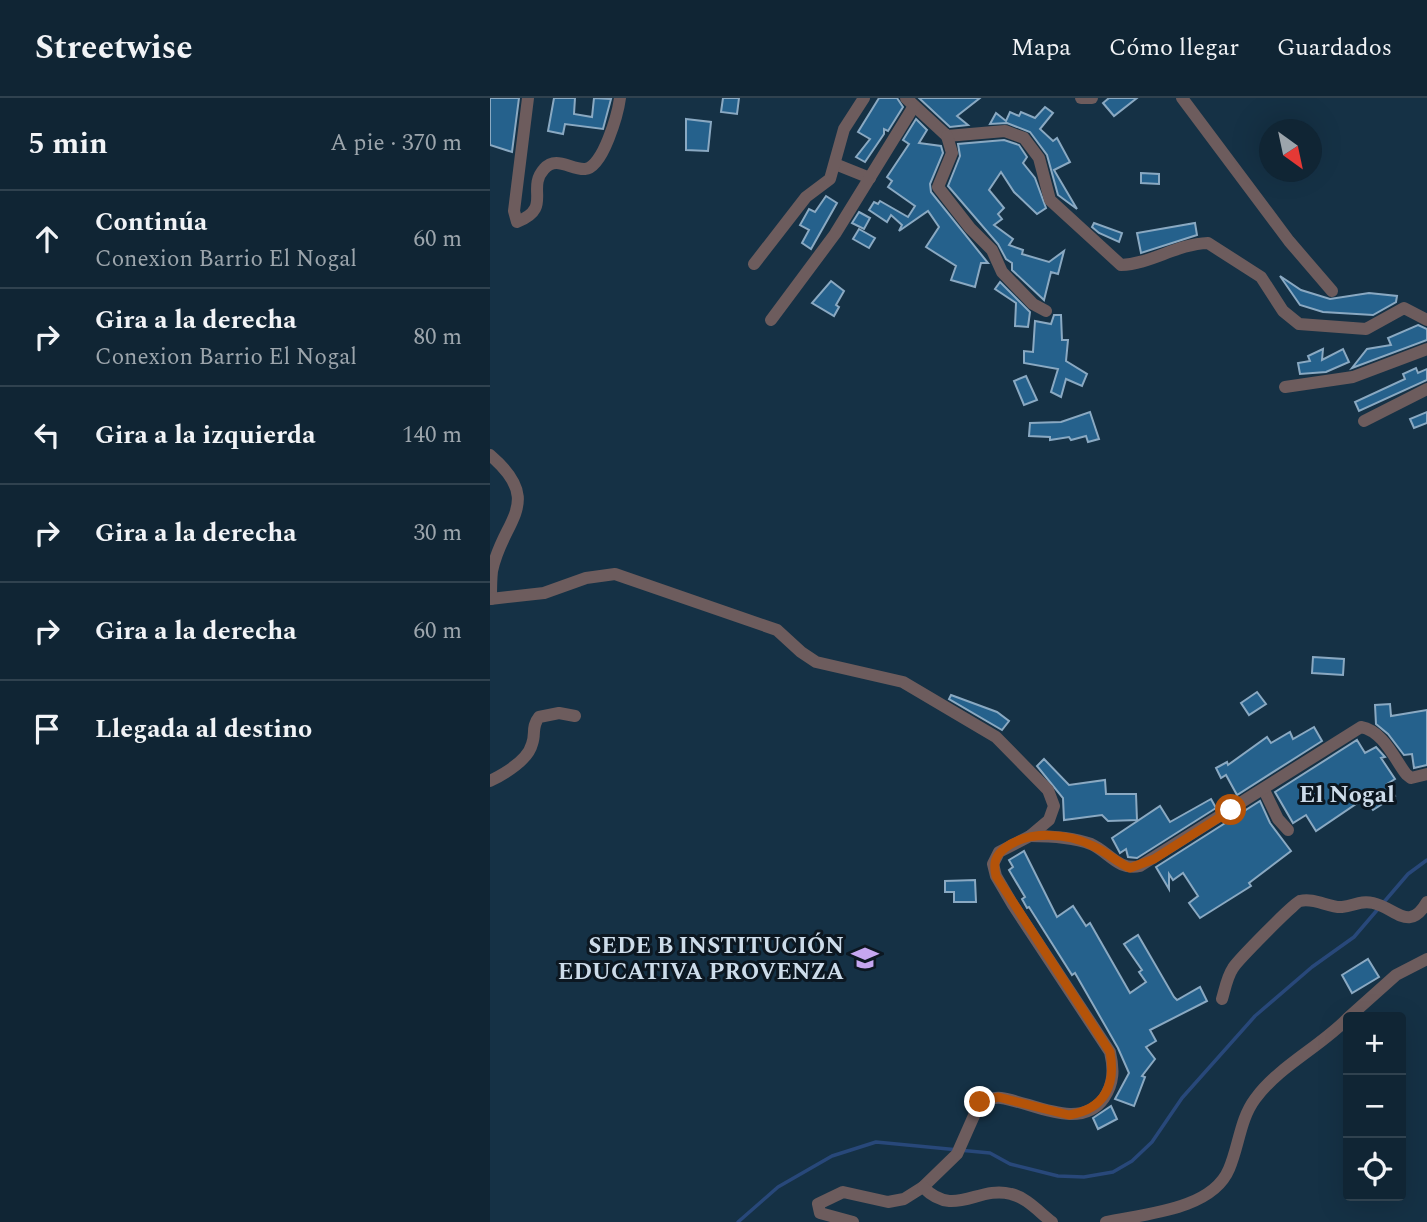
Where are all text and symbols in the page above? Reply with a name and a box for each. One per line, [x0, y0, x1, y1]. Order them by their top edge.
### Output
text: Streetwise [35, 23, 193, 73]
text: Mapa [1011, 30, 1071, 66]
text: Cómo llegar [1109, 30, 1239, 66]
text: Guardados [1277, 30, 1392, 66]
north arrow [1259, 119, 1322, 182]
text: 5 min [28, 121, 108, 167]
text: A pie · 370 m [330, 126, 462, 161]
text: Continúa [95, 202, 207, 242]
icon: ahead [28, 220, 66, 258]
text: 60 m [413, 222, 462, 257]
text: Conexion Barrio El Nogal [95, 242, 357, 277]
text: Gira a la derecha [95, 300, 297, 340]
icon: right [28, 318, 66, 356]
text: 80 m [413, 320, 462, 355]
text: Conexion Barrio El Nogal [95, 340, 357, 375]
text: Gira a la izquierda [95, 415, 316, 455]
icon: left [28, 416, 66, 454]
text: 140 m [402, 418, 462, 453]
text: Gira a la derecha [95, 513, 297, 553]
icon: right [28, 514, 66, 552]
text: 30 m [413, 516, 462, 551]
text: Gira a la derecha [95, 611, 297, 651]
icon: right [28, 612, 66, 650]
text: 60 m [413, 614, 462, 649]
text: Llegada al destino [95, 709, 312, 749]
icon: arrive [28, 710, 66, 748]
district label: El Nogal [1299, 777, 1395, 813]
route start [1215, 794, 1246, 825]
place label: SEDE B INSTITUCIÓN EDUCATIVA PROVENZA [558, 929, 844, 990]
school or university icon: SEDE B INSTITUCIÓN EDUCATIVA PROVENZA [850, 943, 880, 973]
map controls [1343, 1012, 1406, 1201]
button: + [1343, 1012, 1406, 1075]
button: − [1343, 1075, 1406, 1138]
route end [964, 1086, 995, 1117]
button: locate [1343, 1138, 1406, 1201]

